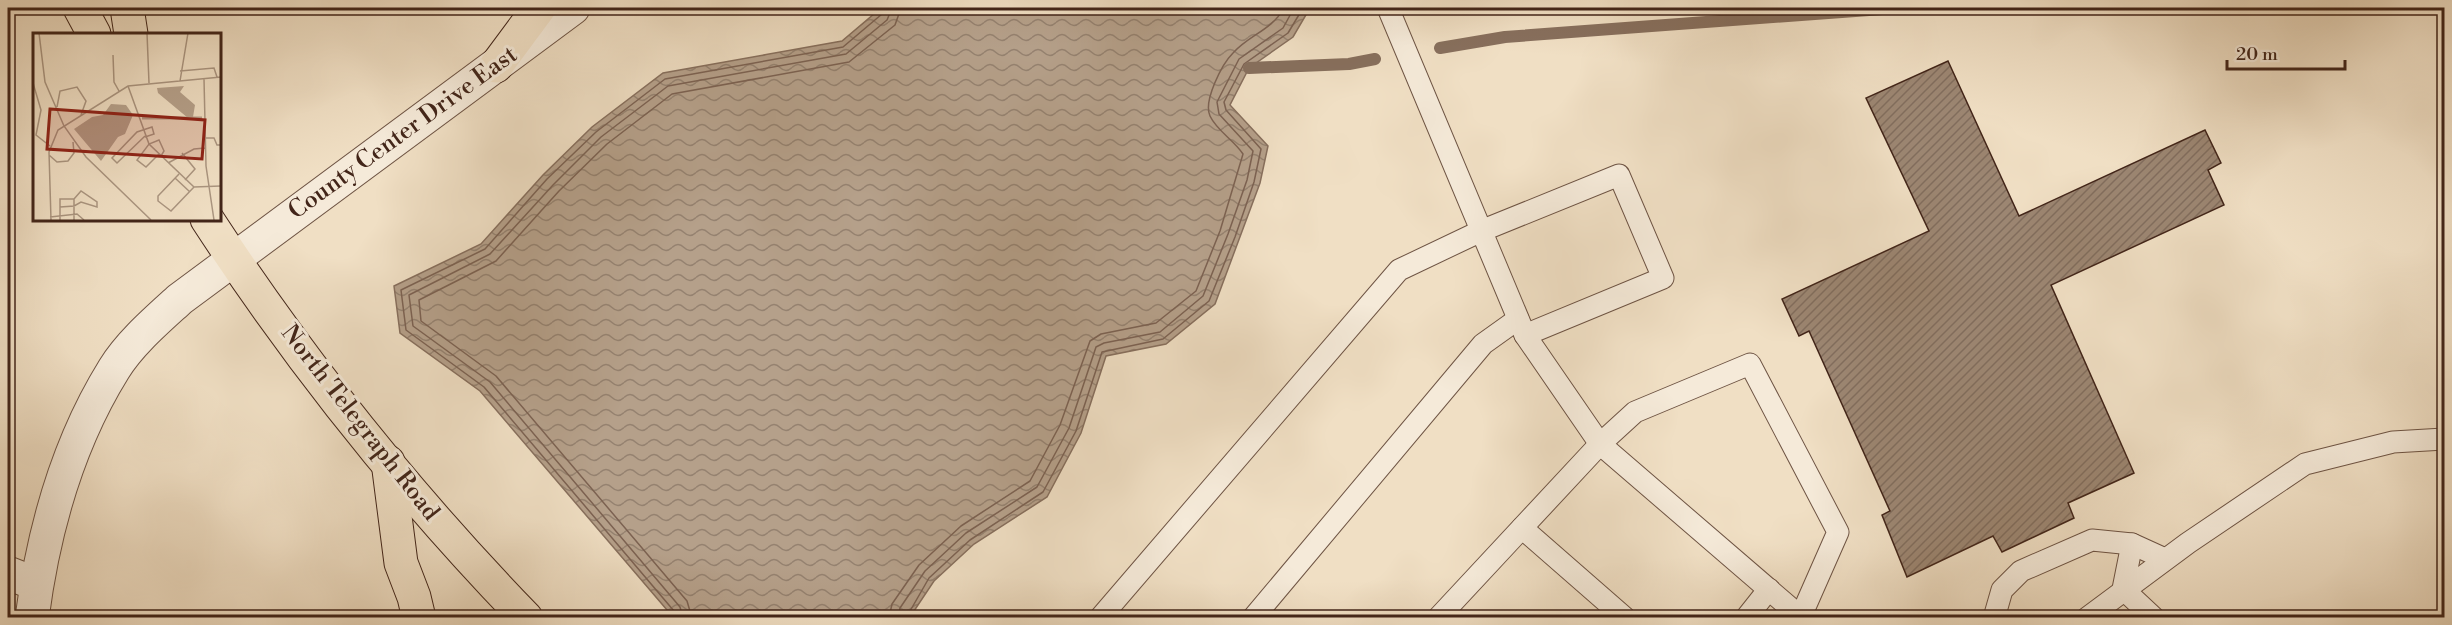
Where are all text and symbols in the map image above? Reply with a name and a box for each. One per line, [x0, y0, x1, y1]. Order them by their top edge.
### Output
inset map [33, 33, 220, 220]
scale bar [2227, 33, 2346, 71]
street label: County Center Drive East [283, 40, 524, 226]
text: 20 m [2236, 43, 2278, 66]
street label: North Telegraph Road [274, 319, 446, 527]

